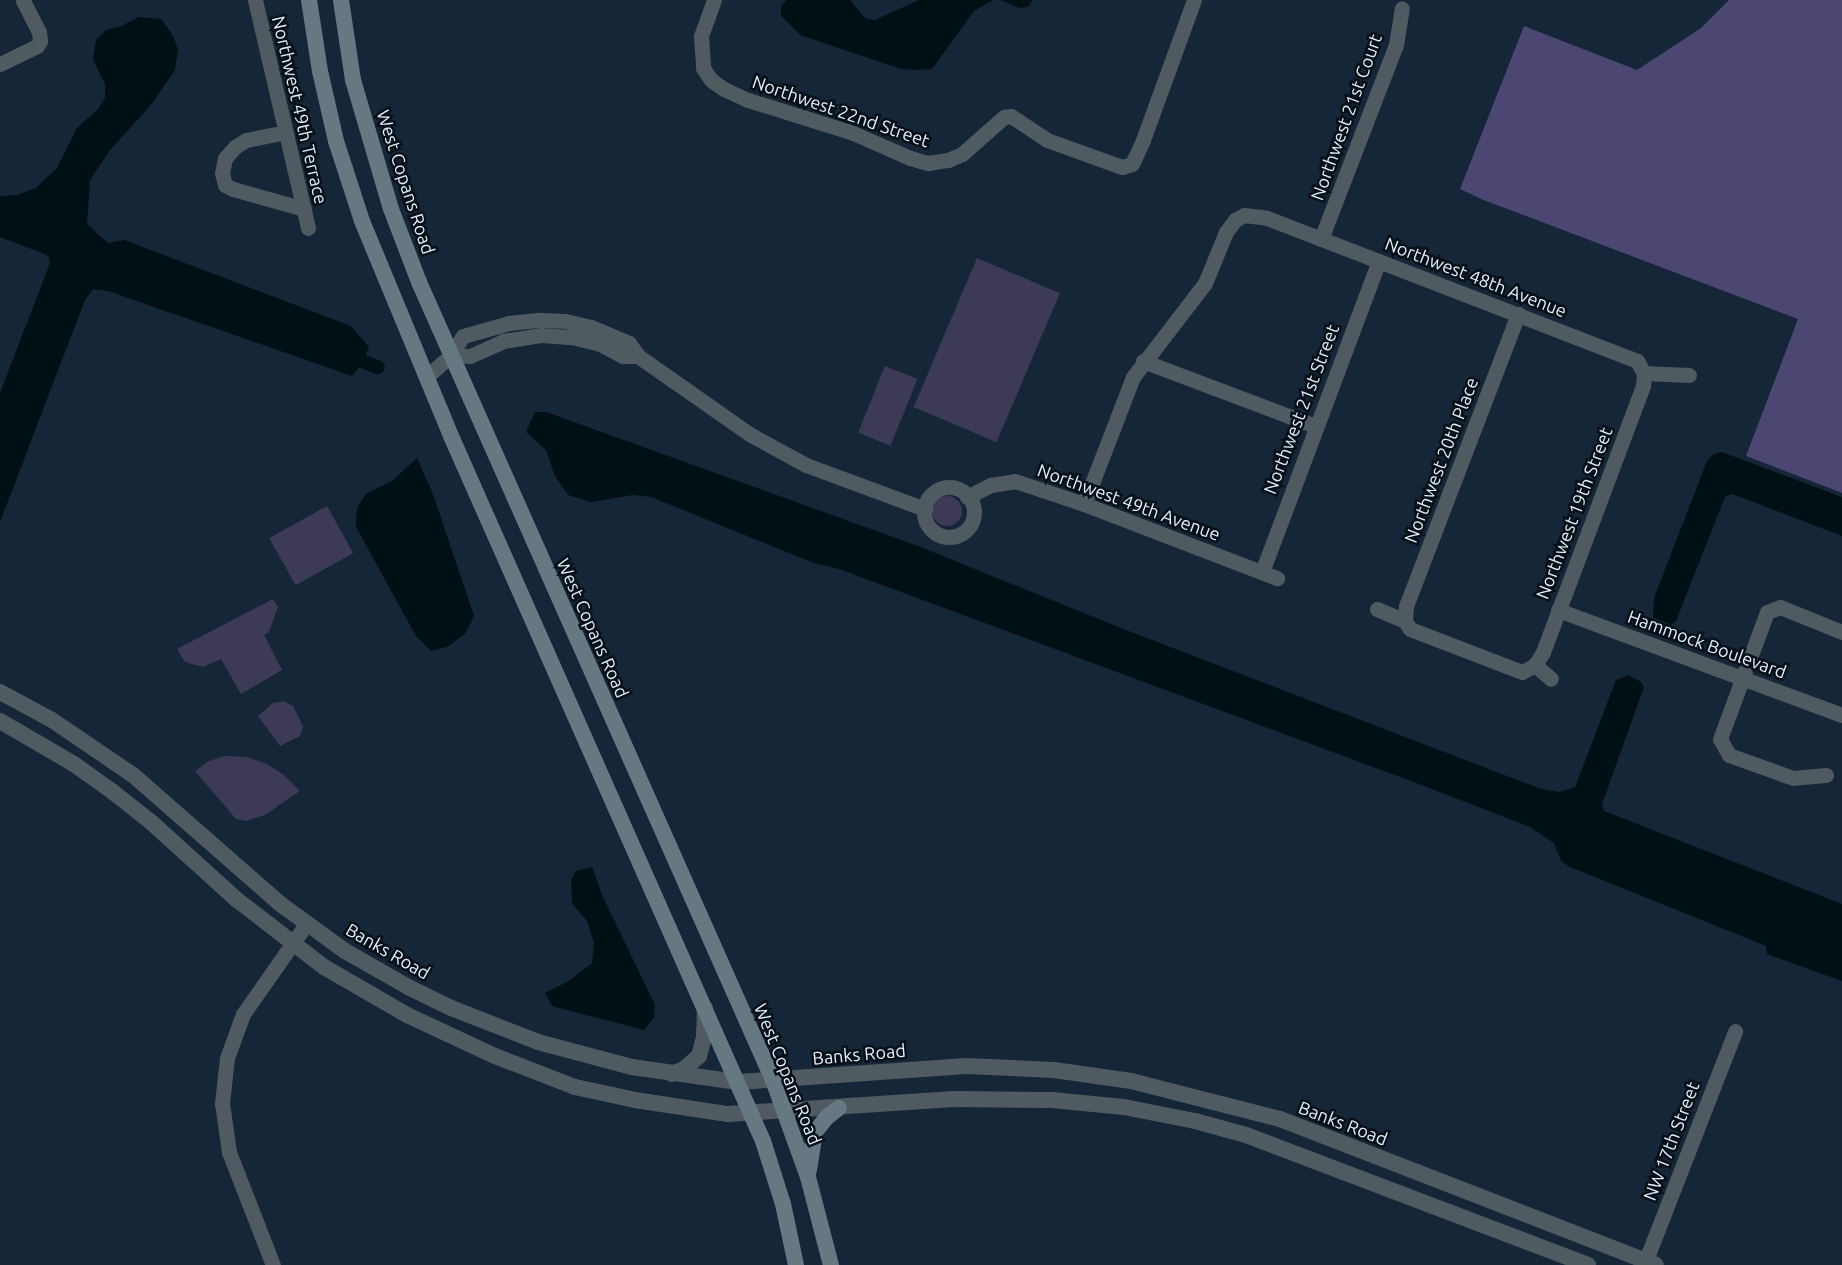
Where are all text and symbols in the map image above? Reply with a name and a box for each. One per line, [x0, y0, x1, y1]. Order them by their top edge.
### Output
street label: Northwest 49th Terrace [268, 14, 332, 206]
street label: Northwest 21st Court [1306, 31, 1386, 203]
street label: Northwest 22nd Street [750, 71, 932, 151]
street label: West Copans Road [372, 107, 440, 257]
street label: Northwest 48th Avenue [1382, 232, 1570, 322]
street label: Northwest 21st Street [1259, 321, 1343, 497]
street label: Northwest 20th Place [1400, 374, 1482, 546]
street label: Northwest 19th Street [1531, 424, 1617, 602]
street label: Northwest 49th Avenue [1035, 459, 1223, 545]
street label: West Copans Road [553, 555, 633, 701]
street label: Hammock Boulevard [1625, 605, 1789, 683]
street label: Banks Road [342, 918, 434, 984]
street label: West Copans Road [750, 1000, 826, 1148]
street label: Banks Road [811, 1039, 907, 1069]
street label: NW 17th Street [1638, 1078, 1704, 1204]
street label: Banks Road [1295, 1096, 1391, 1150]

